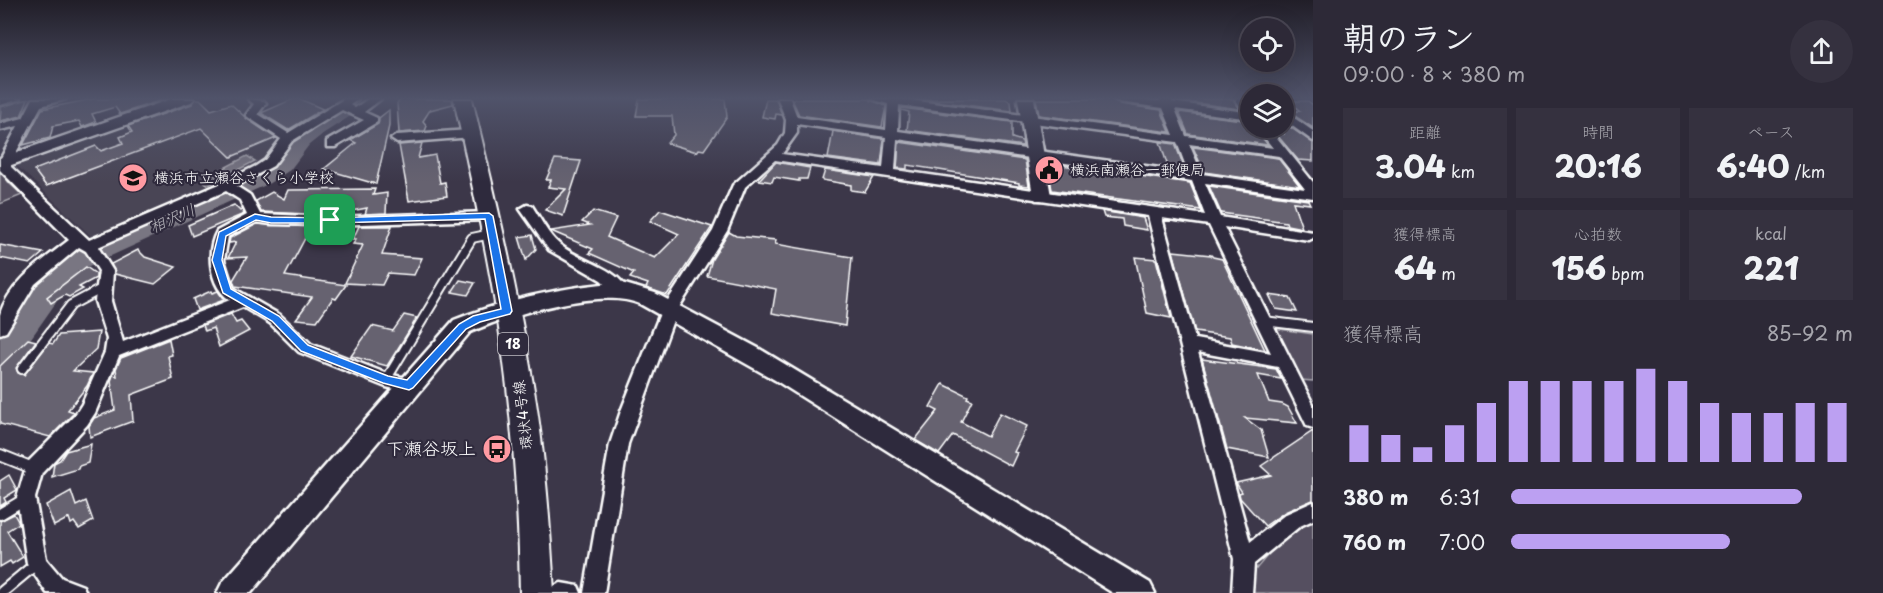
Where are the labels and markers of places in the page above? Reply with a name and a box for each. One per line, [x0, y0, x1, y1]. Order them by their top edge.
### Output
public building icon: 横浜南瀬谷一郵便局 [1033, 154, 1065, 186]
place label: 横浜南瀬谷一郵便局 [1070, 157, 1205, 180]
school or university icon: 横浜市立瀬谷さくら小学校 [117, 162, 149, 194]
place label: 横浜市立瀬谷さくら小学校 [154, 165, 334, 188]
pin [304, 194, 355, 245]
bus stop icon: 下瀬谷坂上 [481, 433, 513, 465]
place label: 下瀬谷坂上 [386, 434, 476, 461]

